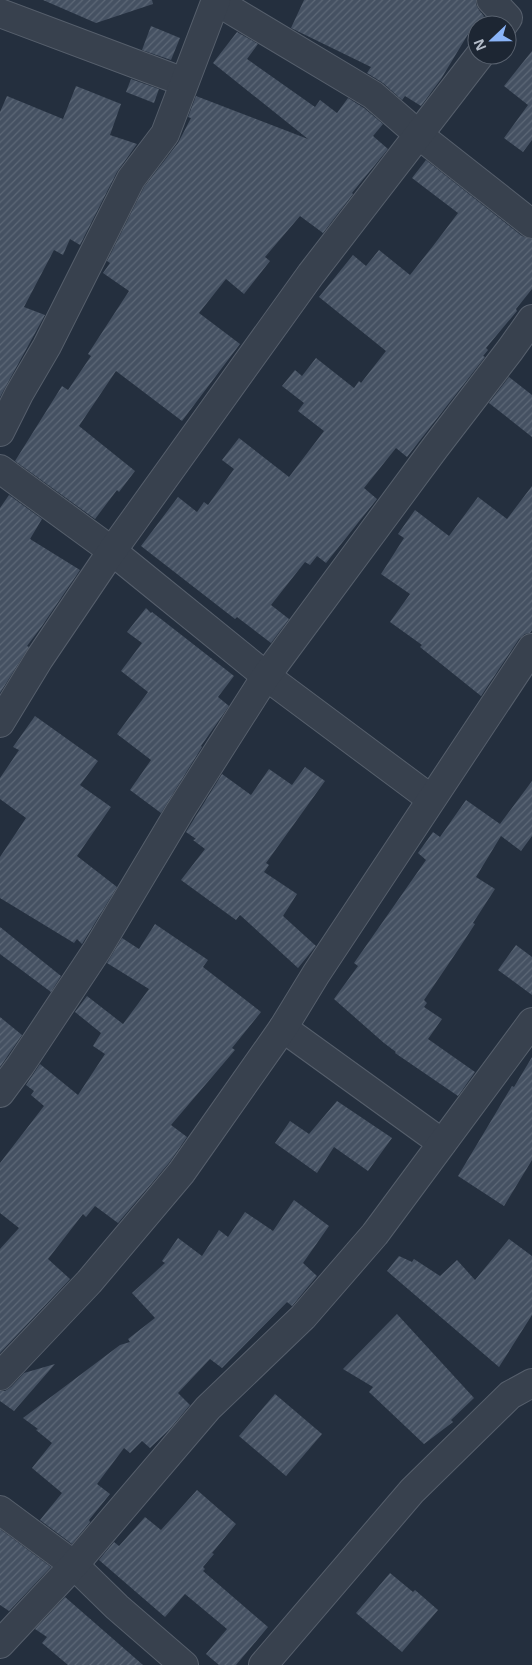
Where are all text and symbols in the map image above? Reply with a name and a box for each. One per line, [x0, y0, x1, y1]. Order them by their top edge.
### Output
north arrow [467, 15, 517, 65]
text: N [469, 36, 490, 54]

